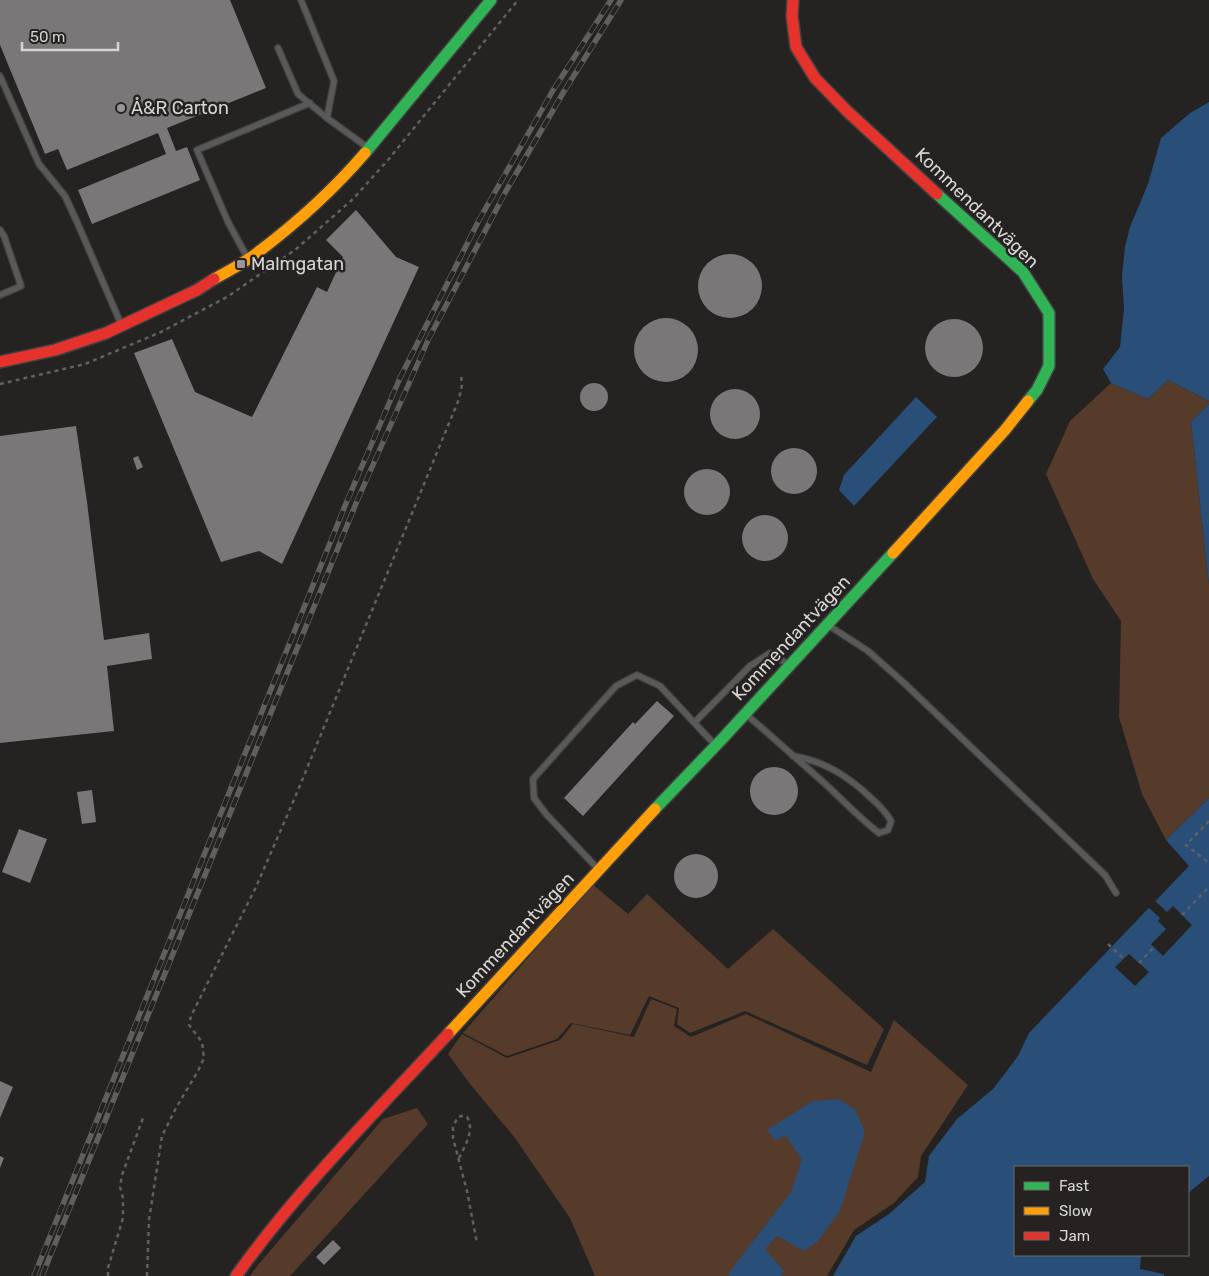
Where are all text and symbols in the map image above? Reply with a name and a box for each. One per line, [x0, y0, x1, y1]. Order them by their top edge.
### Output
scale bar [22, 20, 119, 52]
text: 50 m [30, 28, 65, 46]
place label: Å&R Carton [131, 97, 229, 119]
marker: Å&R Carton [115, 102, 127, 114]
street label: Kommendantvägen [911, 143, 1043, 273]
place label: Malmgatan [251, 253, 344, 275]
marker: Malmgatan [235, 258, 247, 270]
street label: Kommendantvägen [727, 571, 855, 705]
street label: Kommendantvägen [451, 868, 579, 1002]
legend [1014, 1166, 1189, 1256]
text: Fast [1059, 1177, 1089, 1195]
text: Slow [1059, 1202, 1092, 1220]
text: Jam [1059, 1227, 1090, 1245]

